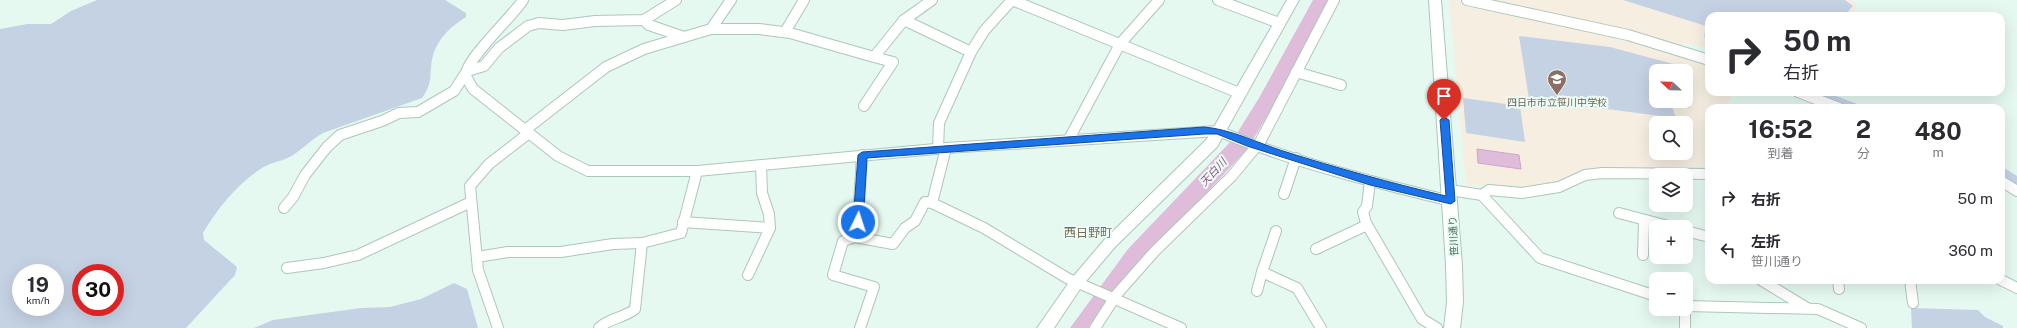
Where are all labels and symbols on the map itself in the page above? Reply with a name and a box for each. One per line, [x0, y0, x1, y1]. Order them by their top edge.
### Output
north arrow [1649, 64, 1693, 108]
school or university icon: 四日市市立笹川中学校 [1546, 68, 1568, 96]
pin [1427, 79, 1461, 120]
place label: 四日市市立笹川中学校 [1507, 96, 1607, 108]
water label: 天白川 [1197, 155, 1229, 188]
position arrow [837, 201, 879, 243]
street label: 笹川通り [1446, 216, 1460, 256]
district label: 西日野町 [1064, 226, 1112, 240]
speed limit sign: 30 [72, 264, 124, 316]

